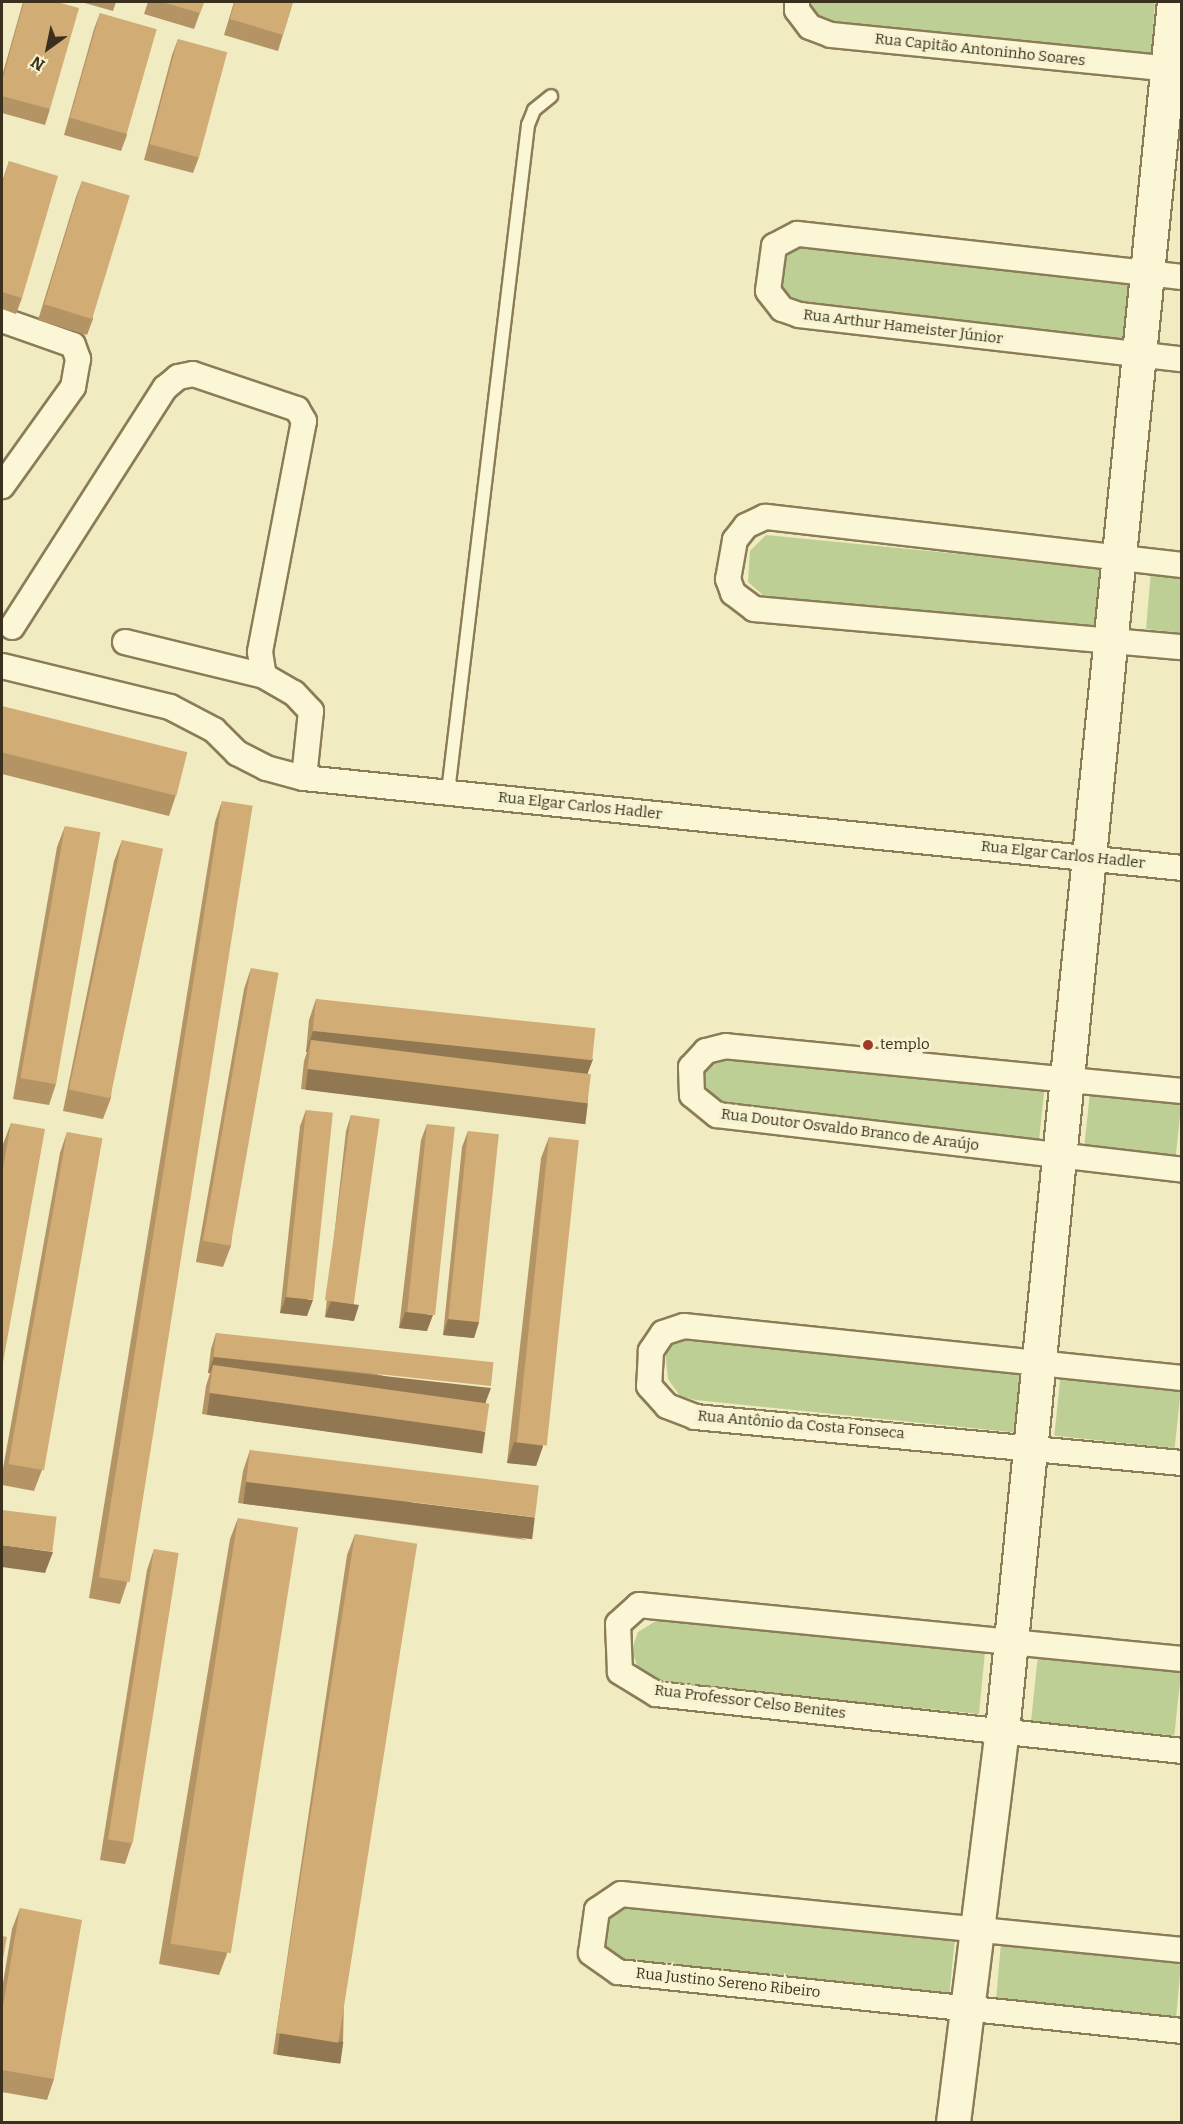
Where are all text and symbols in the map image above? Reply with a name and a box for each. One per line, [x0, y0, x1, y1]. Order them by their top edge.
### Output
north arrow [18, 18, 78, 78]
street label: Rua Capitão Antoninho Soares [874, 30, 1086, 70]
text: N [28, 52, 48, 75]
street label: Rua Arthur Hameister Júnior [802, 306, 1004, 348]
street label: Rua Elgar Carlos Hadler [497, 788, 663, 824]
street label: Rua Elgar Carlos Hadler [980, 837, 1146, 873]
place label: templo [880, 1036, 930, 1054]
marker: templo [861, 1038, 875, 1052]
street label: Rua Doutor Osvaldo Branco de Araújo [720, 1105, 980, 1155]
street label: Rua Antônio da Costa Fonseca [697, 1407, 905, 1443]
street label: Rua Professor Celso Benites [653, 1681, 847, 1723]
street label: Rua Justino Sereno Ribeiro [635, 1964, 821, 2002]

